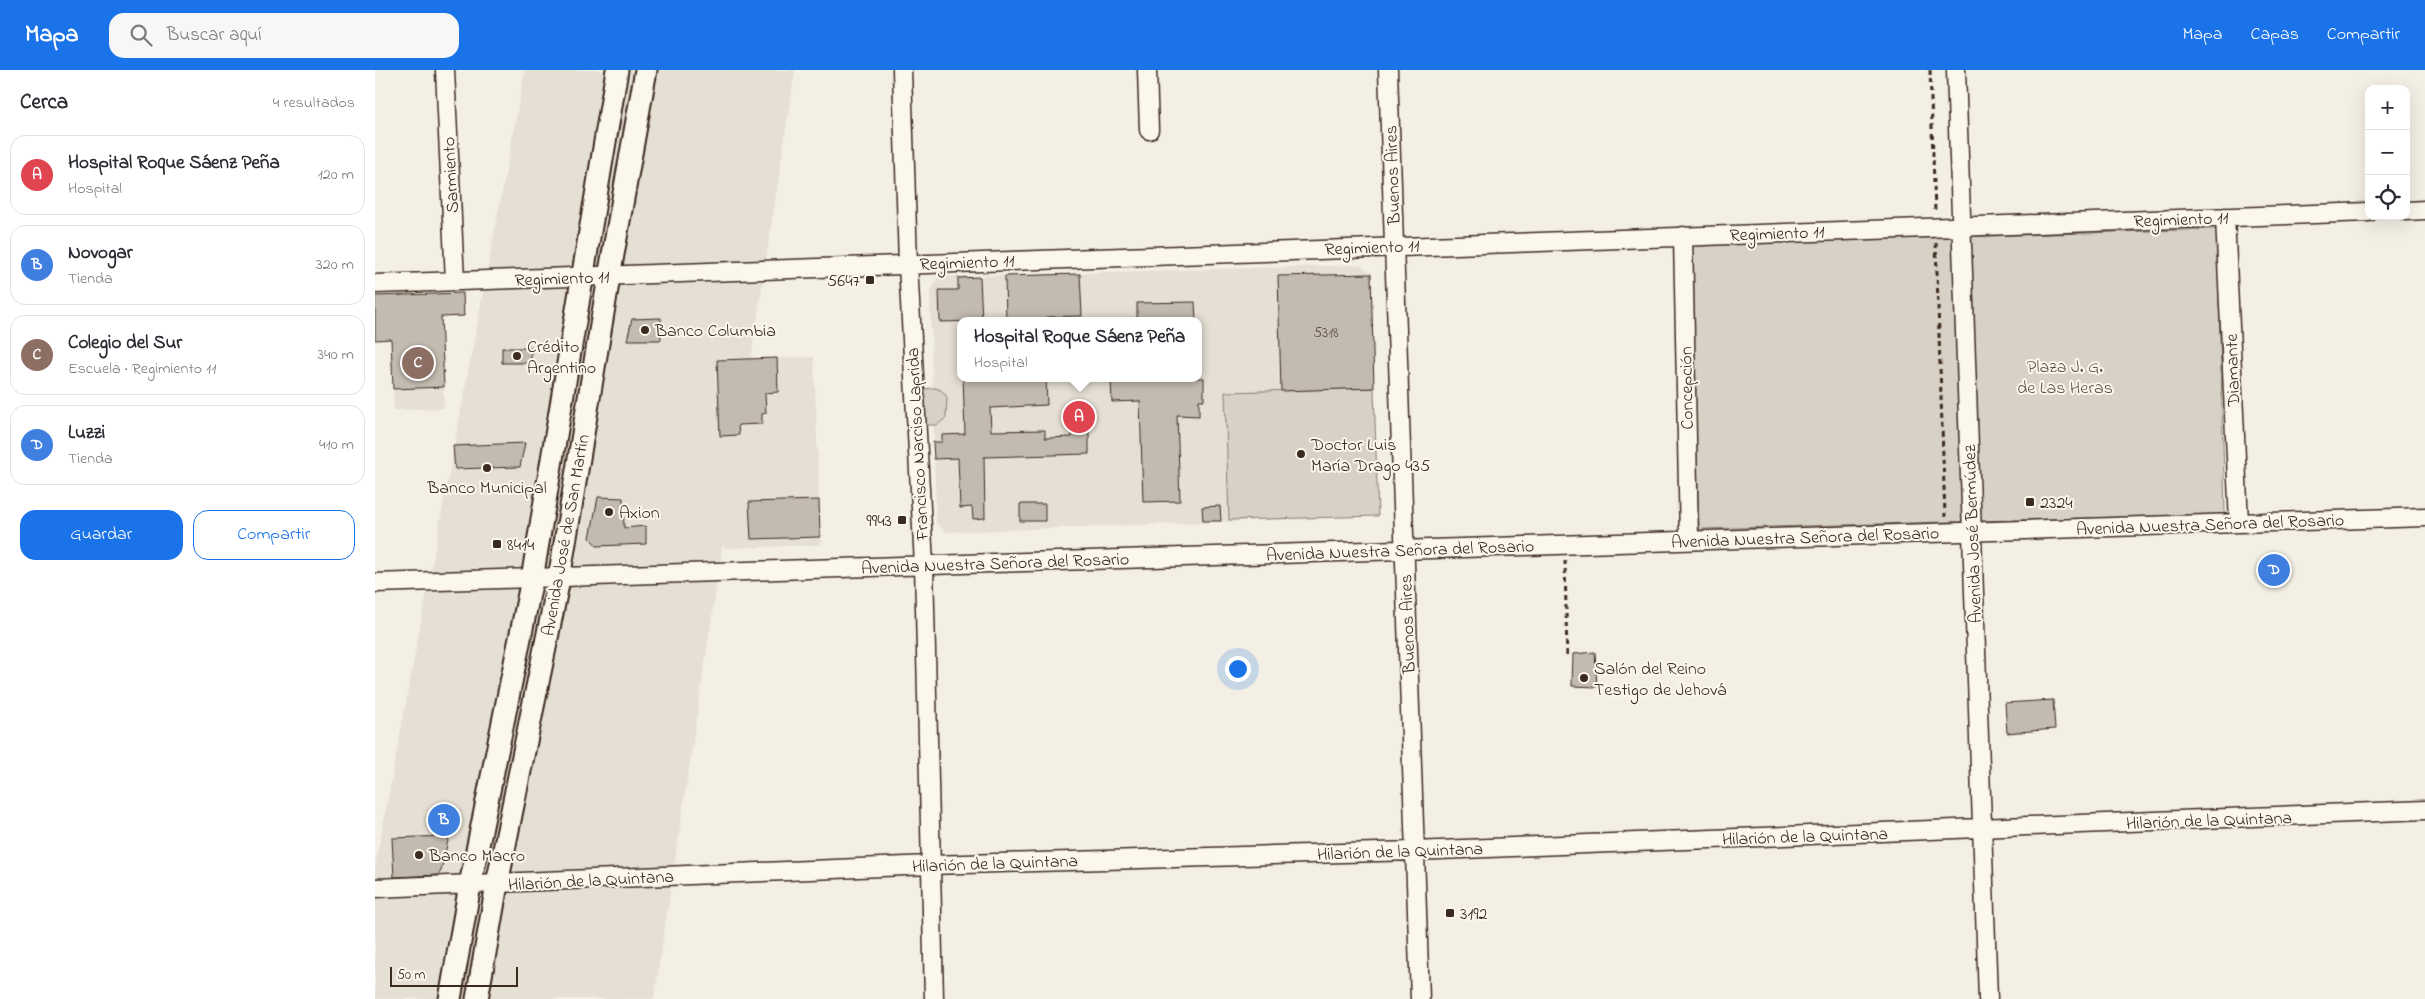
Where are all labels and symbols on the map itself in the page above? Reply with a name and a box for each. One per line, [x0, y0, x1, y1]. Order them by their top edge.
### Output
street label: Buenos Aires [1379, 125, 1409, 226]
street label: Sarmiento [437, 136, 467, 214]
street label: Regimiento 11 [2133, 206, 2229, 237]
street label: Regimiento 11 [1729, 220, 1825, 251]
street label: Regimiento 11 [1324, 234, 1420, 265]
street label: Regimiento 11 [919, 249, 1015, 280]
street label: Regimiento 11 [514, 265, 610, 296]
place label: 5647 [827, 269, 861, 295]
marker: 5647 [864, 274, 876, 286]
place label: Banco Columbia [654, 319, 776, 345]
house number: 5318 [1313, 322, 1339, 344]
marker: Banco Columbia [639, 324, 651, 336]
street label: Diamante [2220, 332, 2248, 408]
place label: Crédito Argentino [527, 335, 596, 383]
pin: C [402, 344, 434, 382]
street label: Concepción [1674, 346, 1702, 430]
street label: Francisco Narciso Laprida [901, 347, 937, 542]
marker: Crédito Argentino [511, 350, 523, 362]
park label: Plaza J. G. de Las Heras [2017, 355, 2113, 402]
pin: A [1063, 398, 1095, 436]
street label: Avenida José de San Martín [536, 432, 598, 638]
place label: Doctor Luis María Drago 435 [1310, 433, 1430, 481]
street label: Avenida José Bermúdez [1958, 444, 1990, 624]
marker: Doctor Luis María Drago 435 [1295, 448, 1307, 460]
marker: Banco Municipal [481, 462, 493, 474]
place label: Banco Municipal [426, 476, 547, 502]
place label: 2324 [2040, 491, 2073, 517]
marker: 2324 [2024, 496, 2036, 508]
place label: Axion [619, 501, 660, 527]
marker: Axion [603, 506, 615, 518]
street label: Avenida Nuestra Señora del Rosario [2076, 508, 2345, 544]
place label: 9943 [866, 509, 892, 535]
marker: 9943 [896, 514, 908, 526]
street label: Avenida Nuestra Señora del Rosario [1671, 521, 1940, 557]
place label: 8414 [507, 533, 535, 559]
street label: Avenida Nuestra Señora del Rosario [1266, 534, 1535, 570]
marker: 8414 [491, 538, 503, 550]
street label: Avenida Nuestra Señora del Rosario [861, 547, 1130, 583]
pin: D [2258, 551, 2290, 589]
street label: Buenos Aires [1394, 574, 1424, 675]
your location [1225, 656, 1251, 682]
place label: Salón del Reino Testigo de Jehová [1594, 657, 1726, 705]
marker: Salón del Reino Testigo de Jehová [1578, 672, 1590, 684]
pin: B [428, 801, 460, 839]
street label: Hilarión de la Quintana [2126, 806, 2293, 838]
street label: Hilarión de la Quintana [1722, 822, 1889, 854]
street label: Hilarión de la Quintana [1317, 837, 1484, 869]
place label: Banco Macro [428, 844, 525, 870]
marker: Banco Macro [413, 849, 425, 861]
street label: Hilarión de la Quintana [912, 849, 1079, 881]
street label: Hilarión de la Quintana [507, 865, 675, 899]
place label: 3192 [1460, 902, 1488, 928]
marker: 3192 [1444, 907, 1456, 919]
scale bar [390, 964, 517, 987]

